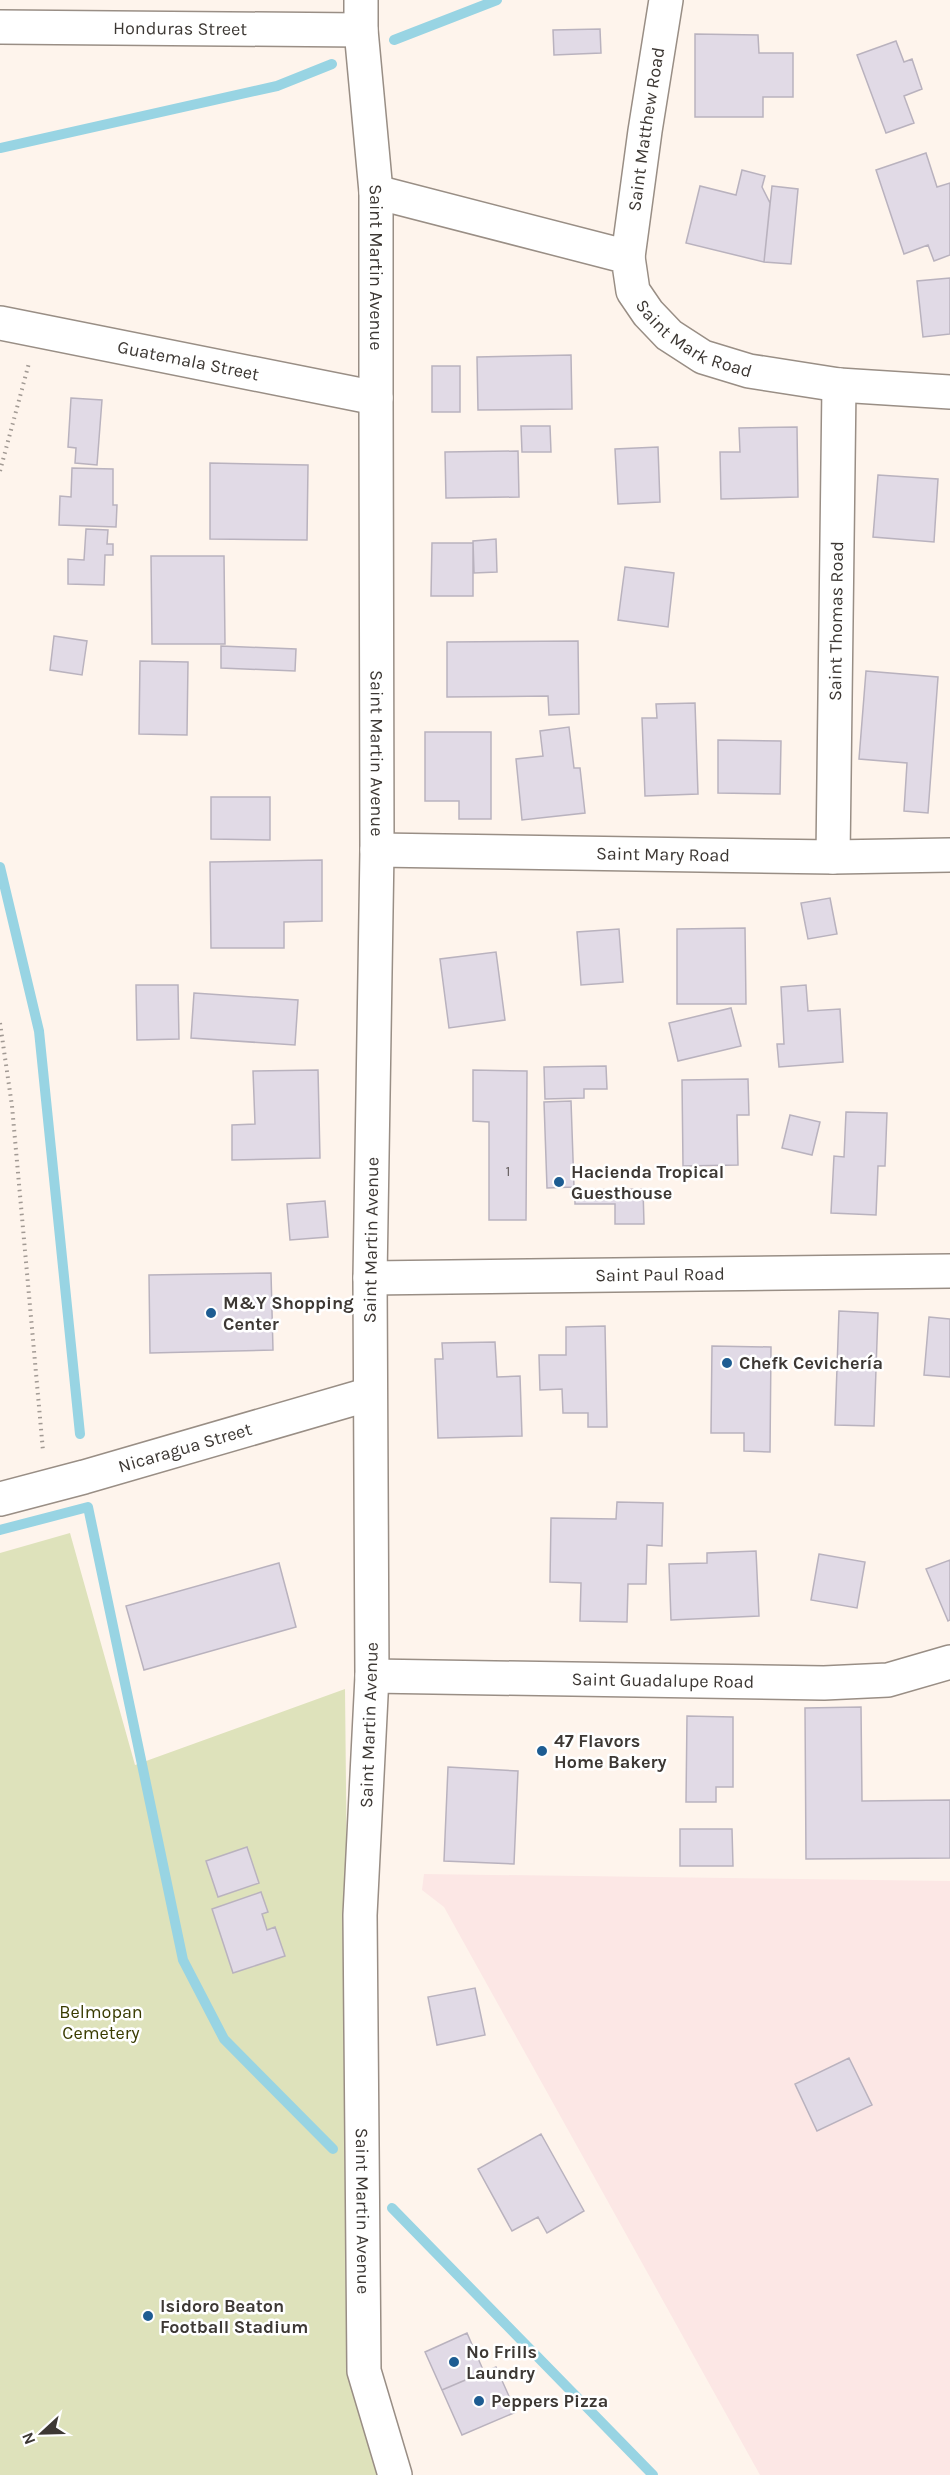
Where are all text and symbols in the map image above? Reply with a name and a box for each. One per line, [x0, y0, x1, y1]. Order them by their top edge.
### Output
street label: Honduras Street [113, 17, 247, 40]
street label: Saint Matthew Road [623, 46, 669, 213]
street label: Saint Martin Avenue [364, 183, 387, 351]
street label: Saint Mark Road [631, 295, 755, 382]
street label: Guatemala Street [116, 336, 261, 385]
street label: Saint Thomas Road [824, 541, 848, 701]
street label: Saint Martin Avenue [366, 670, 388, 837]
street label: Saint Mary Road [596, 842, 730, 866]
street label: Saint Martin Avenue [359, 1157, 383, 1323]
place label: Hacienda Tropical Guesthouse [571, 1161, 724, 1204]
house number: 1 [506, 1162, 510, 1180]
marker: Hacienda Tropical Guesthouse [552, 1175, 566, 1189]
street label: Saint Paul Road [595, 1263, 725, 1286]
place label: M&Y Shopping Center [223, 1292, 354, 1335]
marker: M&Y Shopping Center [204, 1306, 218, 1320]
place label: Chefk Cevichería [739, 1352, 883, 1374]
marker: Chefk Cevichería [720, 1356, 734, 1370]
street label: Nicaragua Street [116, 1418, 255, 1477]
street label: Saint Martin Avenue [355, 1642, 383, 1808]
street label: Saint Guadalupe Road [571, 1668, 754, 1693]
place label: 47 Flavors Home Bakery [554, 1730, 667, 1773]
marker: 47 Flavors Home Bakery [535, 1744, 549, 1758]
park label: Belmopan Cemetery [59, 2001, 143, 2044]
street label: Saint Martin Avenue [351, 2128, 374, 2294]
place label: Isidoro Beaton Football Stadium [160, 2295, 308, 2338]
marker: Isidoro Beaton Football Stadium [141, 2309, 155, 2323]
place label: No Frills Laundry [466, 2341, 537, 2384]
marker: No Frills Laundry [447, 2355, 461, 2369]
place label: Peppers Pizza [491, 2390, 608, 2412]
marker: Peppers Pizza [472, 2394, 486, 2408]
north arrow [12, 2403, 72, 2463]
text: N [18, 2430, 40, 2447]

